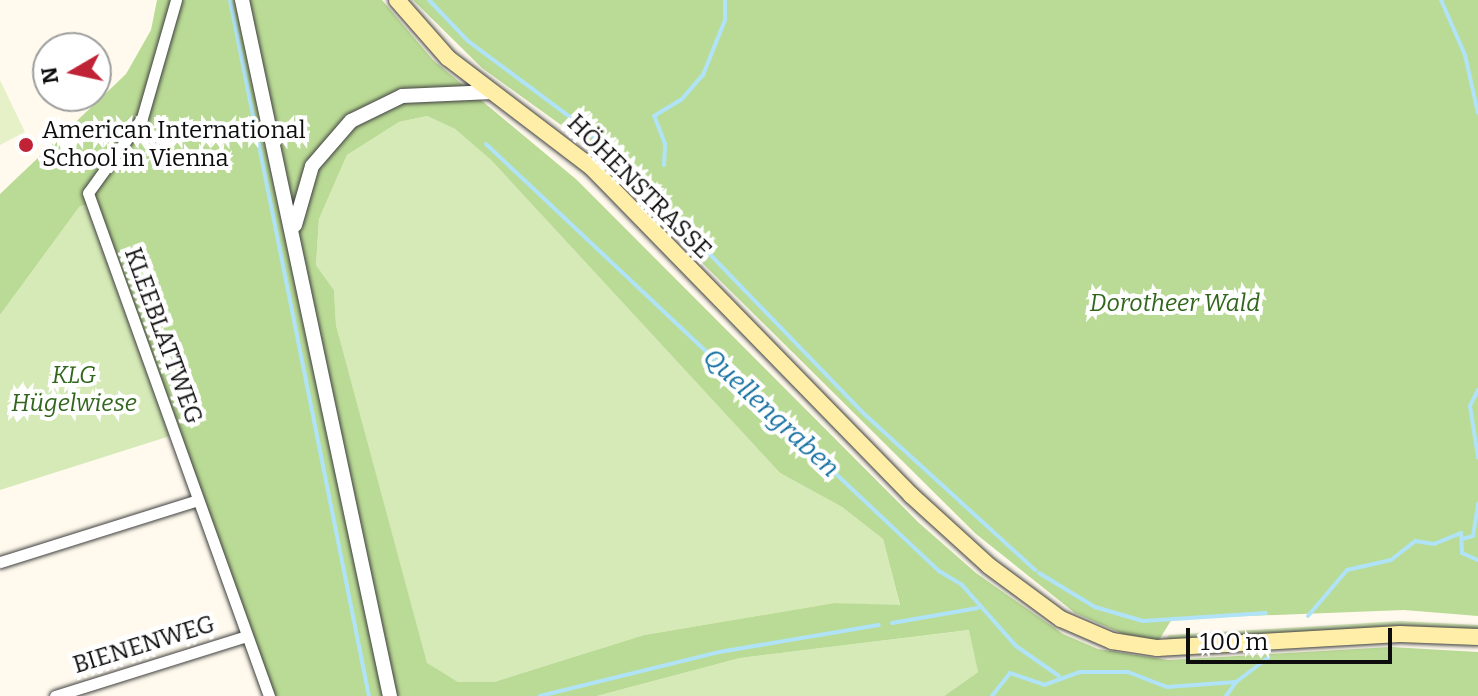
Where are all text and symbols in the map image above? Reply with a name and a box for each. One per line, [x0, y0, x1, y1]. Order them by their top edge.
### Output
north arrow [32, 32, 112, 112]
text: N [35, 65, 64, 86]
street label: HÖHENSTRASSE [561, 109, 717, 265]
place label: American International School in Vienna [42, 117, 306, 173]
marker: American International School in Vienna [17, 136, 35, 154]
street label: KLEEBLATTWEG [118, 244, 208, 428]
park label: Dorotheer Wald [1090, 290, 1260, 318]
water label: Quellengraben [697, 342, 845, 484]
park label: KLG Hügelwiese [11, 362, 137, 418]
street label: BIENENWEG [70, 610, 218, 680]
scale bar [1190, 612, 1396, 662]
text: 100 m [1200, 628, 1268, 656]

